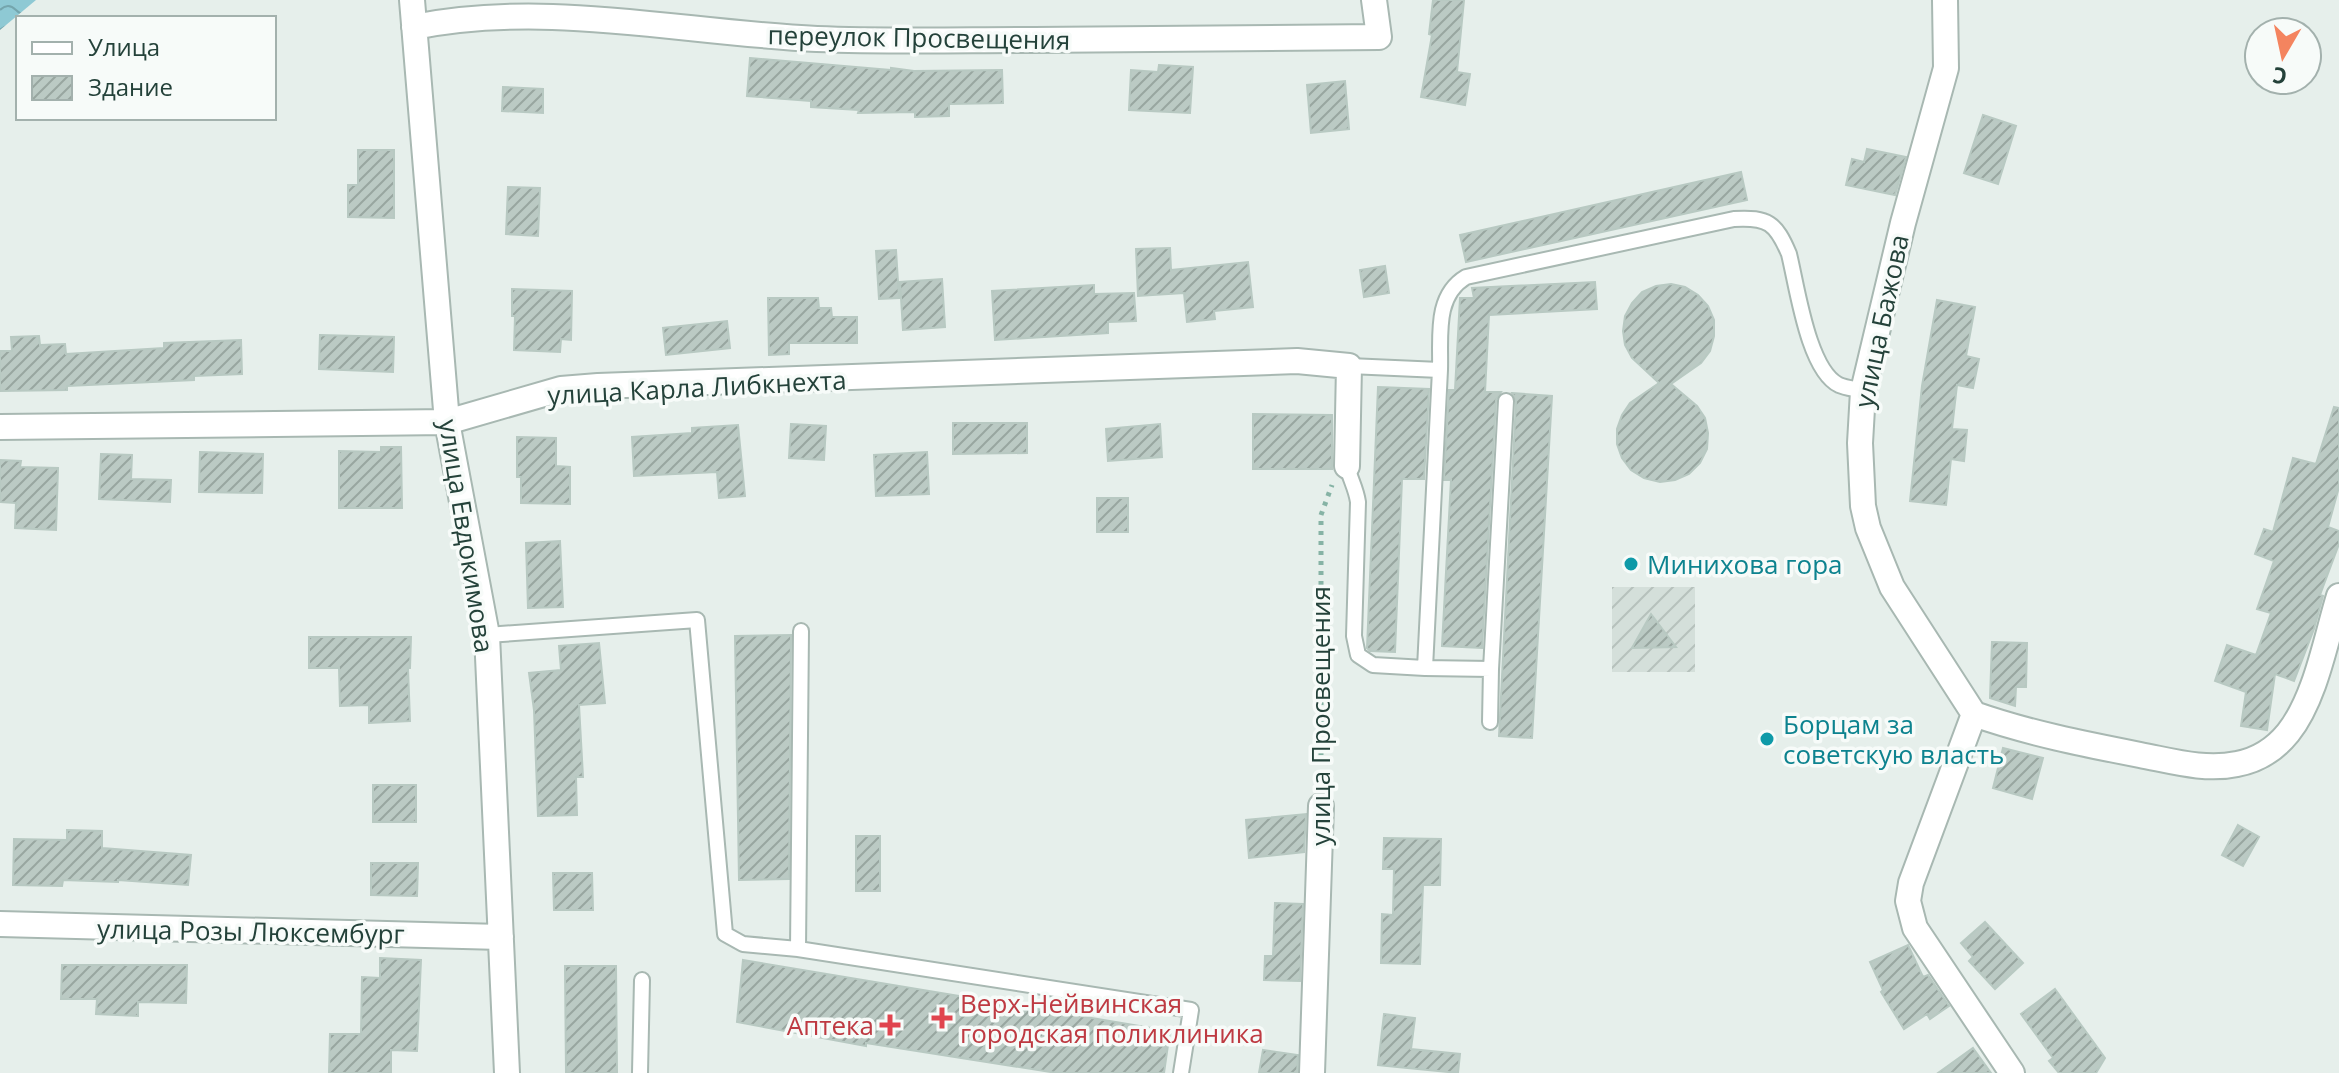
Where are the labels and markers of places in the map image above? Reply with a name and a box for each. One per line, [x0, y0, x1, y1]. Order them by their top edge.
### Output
place label: Минихова гора [1647, 546, 1842, 582]
marker: Минихова гора [1622, 555, 1640, 573]
place label: Борцам за советскую власть [1783, 706, 2004, 772]
marker: Борцам за советскую власть [1758, 730, 1776, 748]
place label: Верх-Нейвинская городская поликлиника [960, 985, 1264, 1051]
place label: Аптека [787, 1007, 874, 1043]
marker: Верх-Нейвинская городская поликлиника [931, 1007, 953, 1029]
marker: Аптека [881, 1016, 899, 1034]

